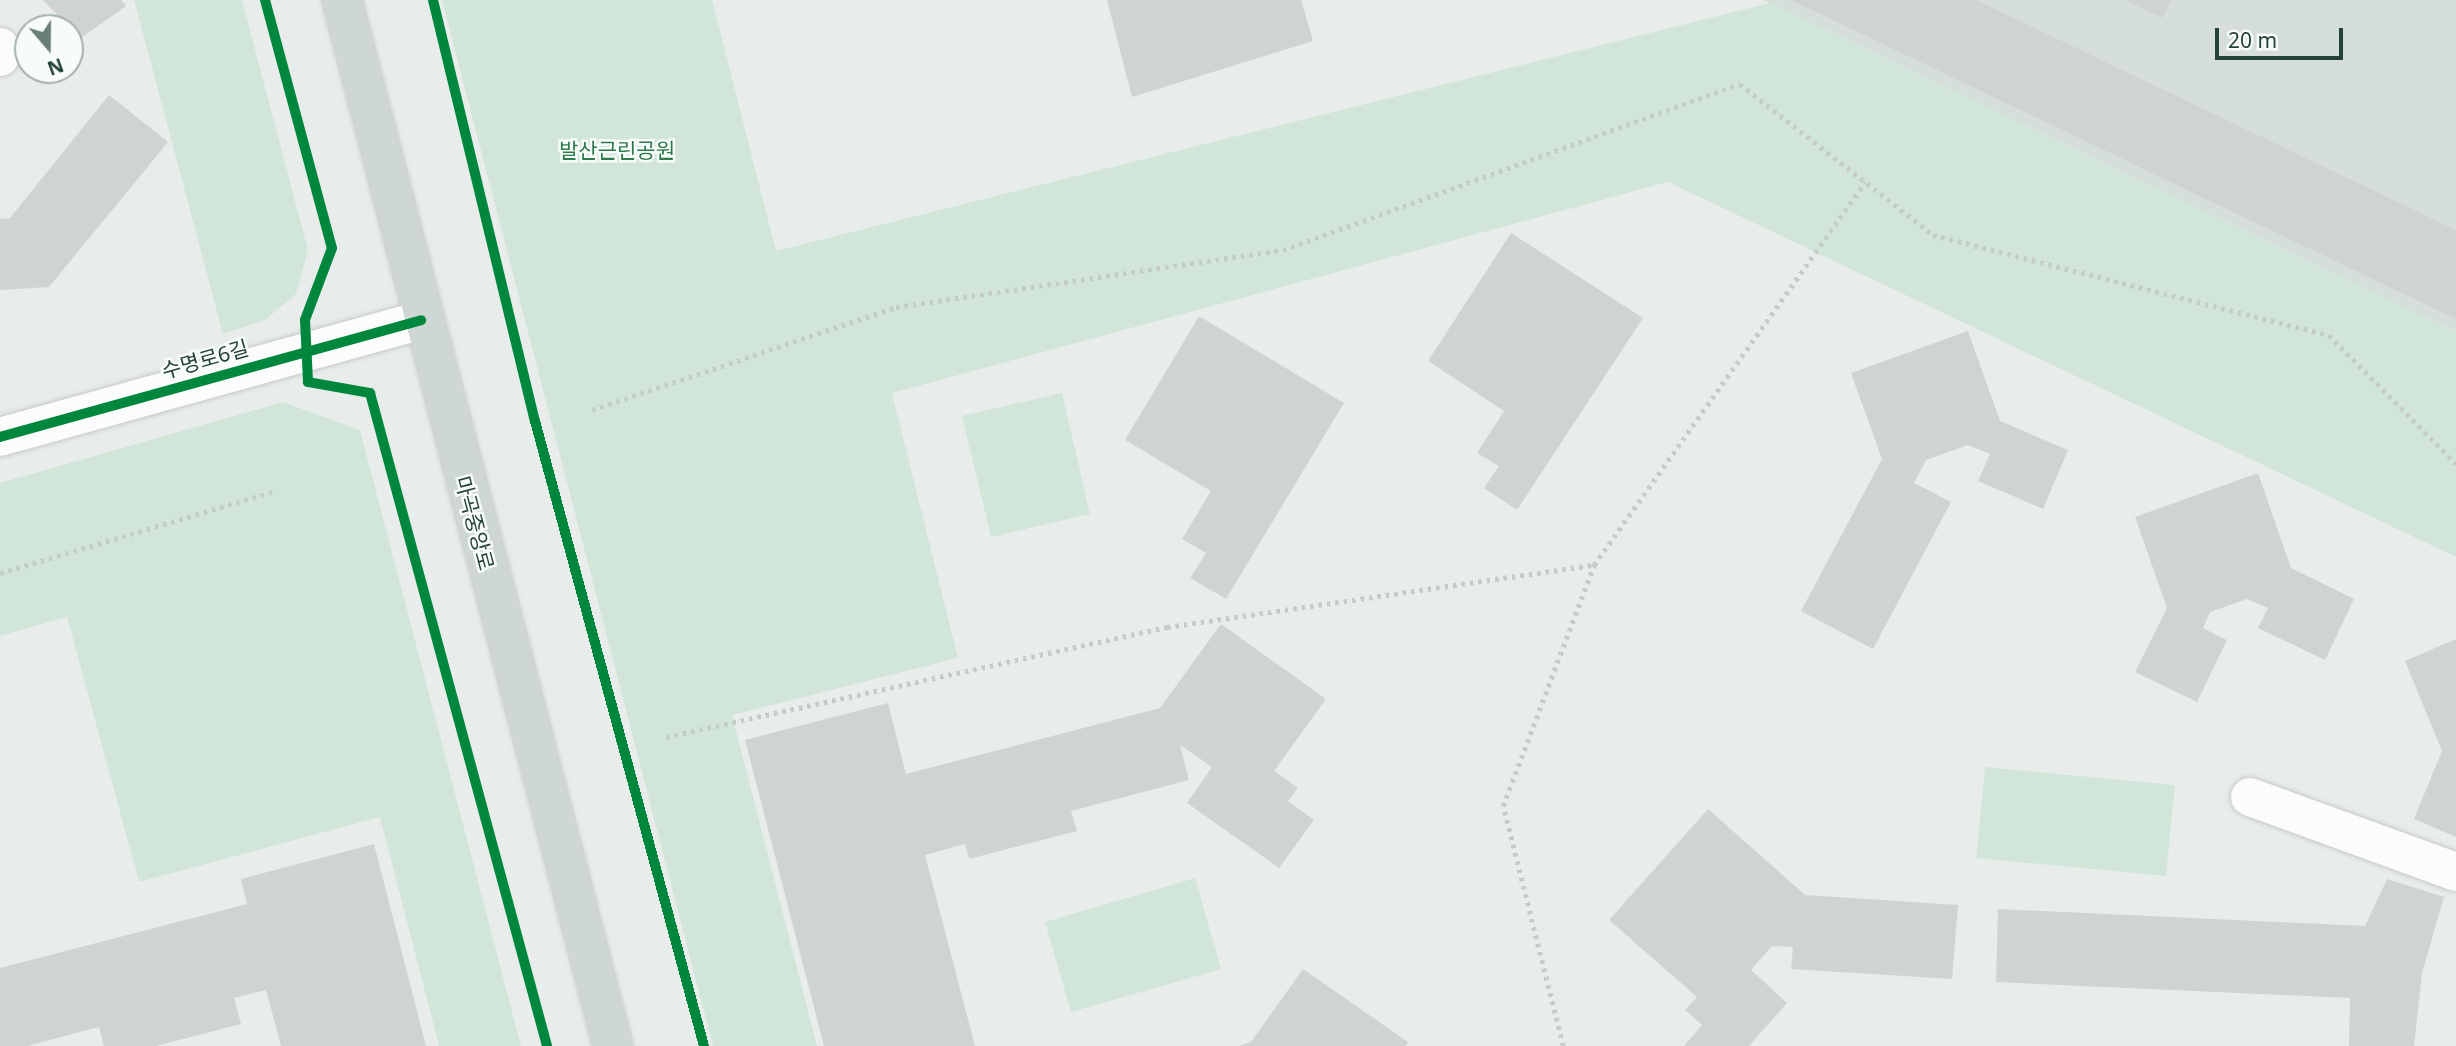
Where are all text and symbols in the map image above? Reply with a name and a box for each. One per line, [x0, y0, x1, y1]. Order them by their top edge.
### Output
north arrow [14, 14, 84, 84]
scale bar [2218, 14, 2346, 58]
text: 20 m [2228, 26, 2277, 54]
text: N [44, 52, 67, 82]
park label: 발산근린공원 [559, 137, 675, 163]
street label: 수명로6길 [159, 335, 251, 383]
street label: 마곡중앙로 [450, 473, 500, 573]

